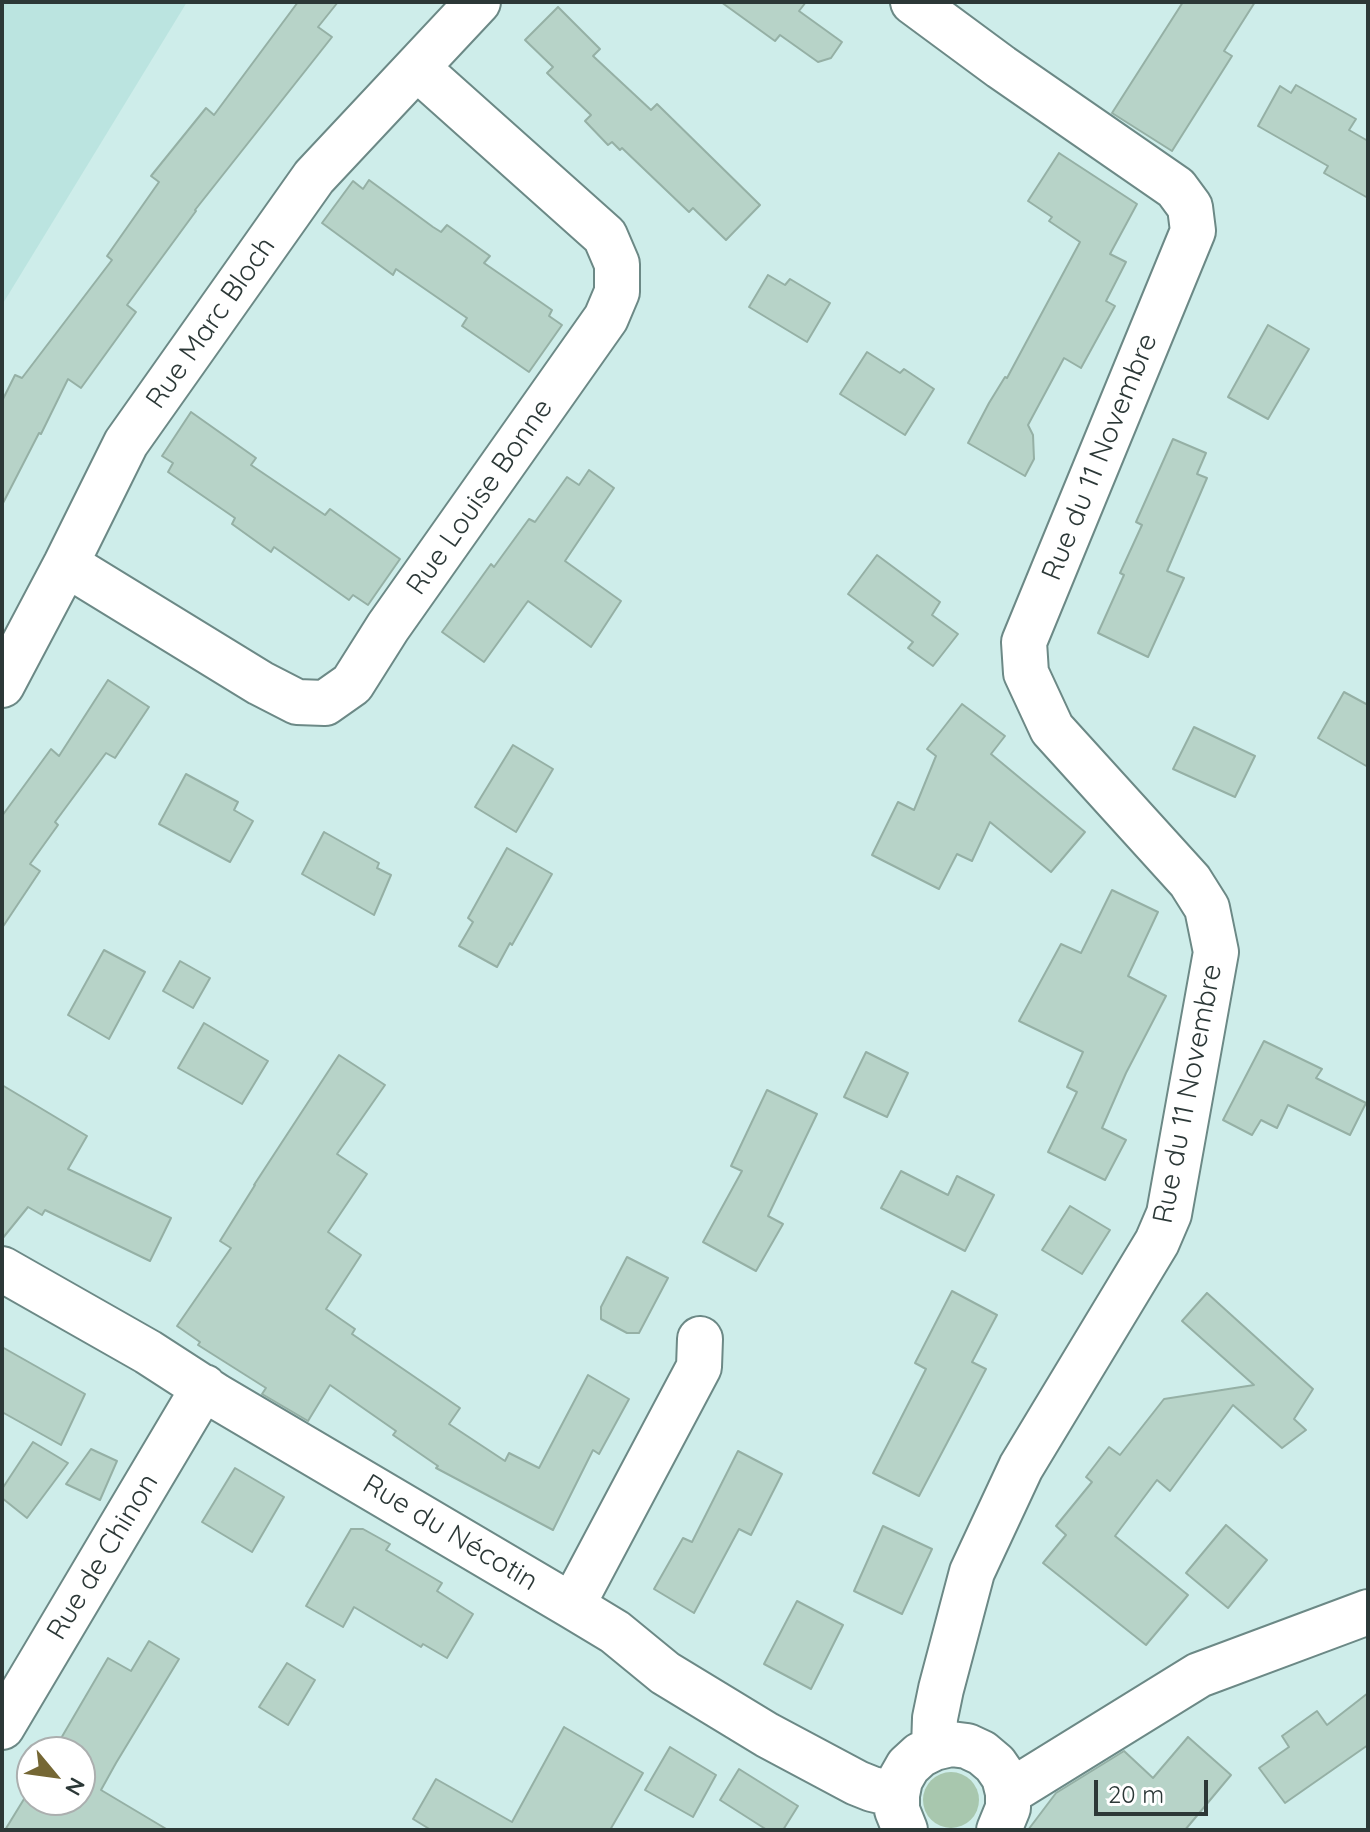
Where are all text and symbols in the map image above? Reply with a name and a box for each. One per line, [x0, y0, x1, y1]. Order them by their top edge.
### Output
street label: Rue Marc Bloch [139, 231, 283, 415]
street label: Rue du 11 Novembre [1035, 329, 1165, 585]
street label: Rue Louise Bonne [400, 393, 560, 601]
street label: Rue du 11 Novembre [1146, 962, 1230, 1226]
street label: Rue de Chinon [40, 1468, 166, 1646]
street label: Rue du Nécotin [356, 1468, 544, 1598]
north arrow [16, 1736, 96, 1816]
scale bar [1098, 1764, 1212, 1814]
text: N [59, 1773, 91, 1801]
text: 20 m [1108, 1779, 1164, 1809]

